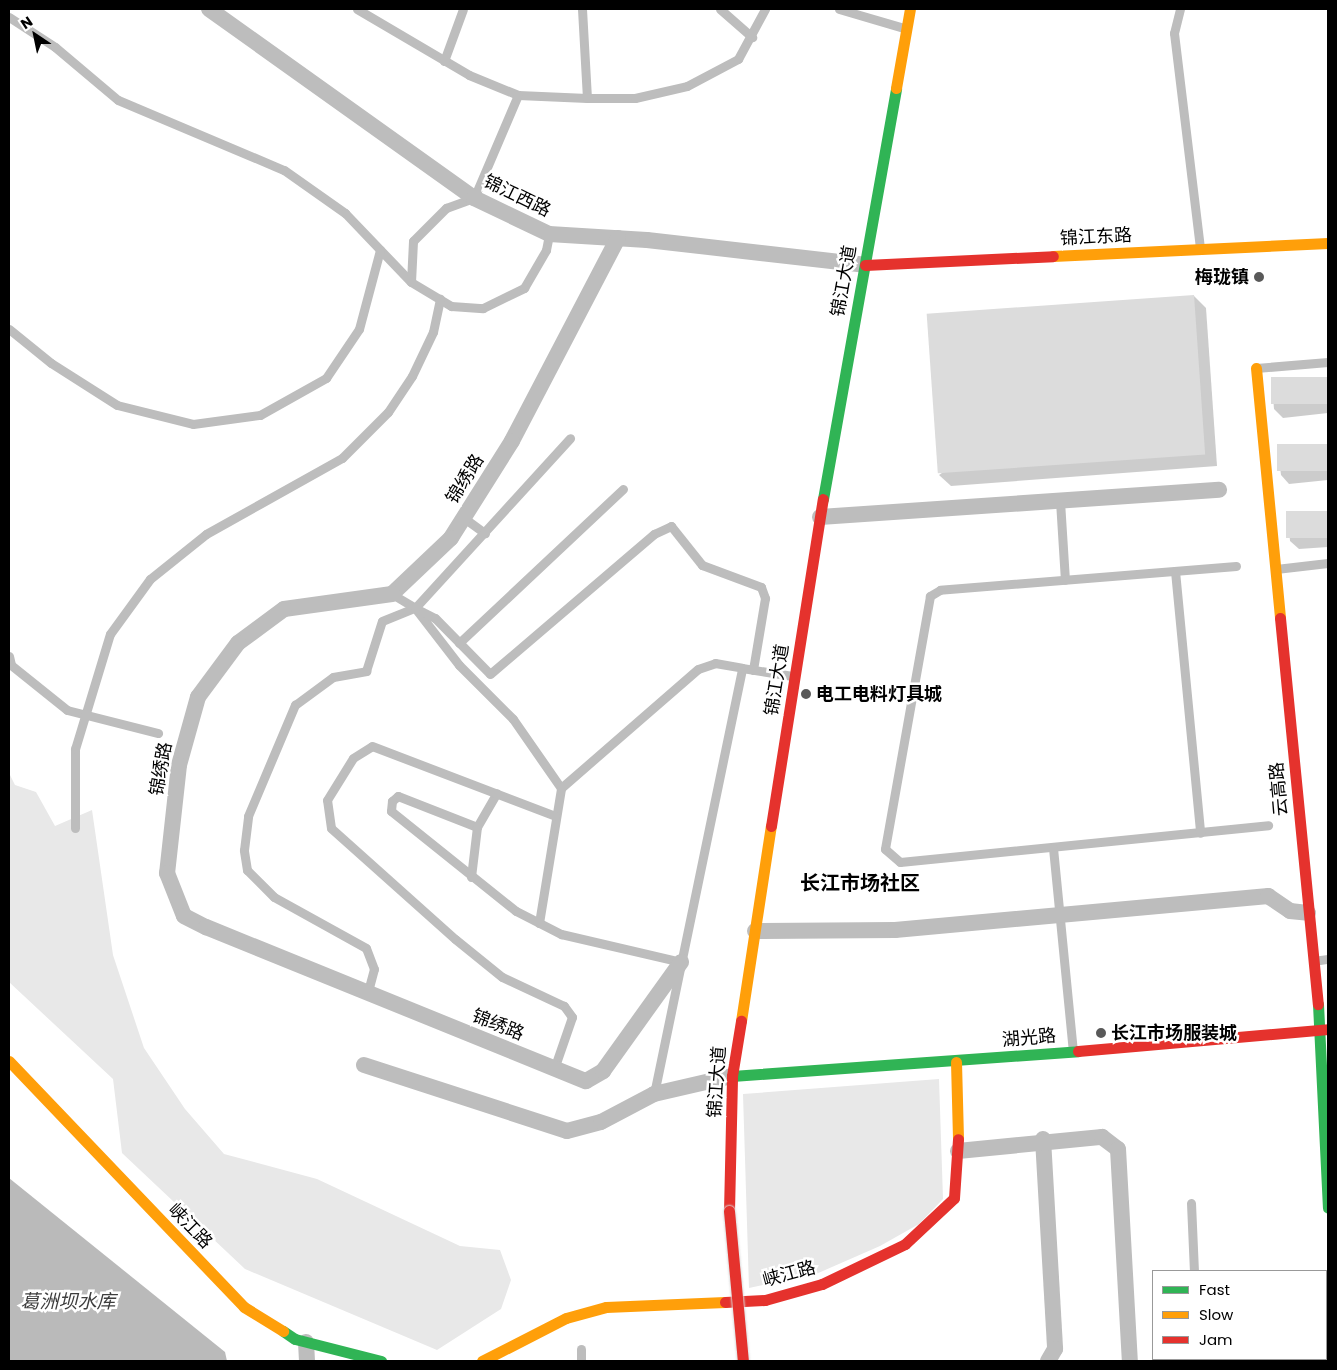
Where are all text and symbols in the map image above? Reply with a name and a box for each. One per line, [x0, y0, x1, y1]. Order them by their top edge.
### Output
north arrow [10, 10, 60, 60]
text: N [17, 11, 37, 34]
street label: 锦江西路 [480, 171, 554, 221]
street label: 锦江东路 [1059, 224, 1133, 250]
street label: 锦江大道 [827, 244, 861, 318]
place label: 梅珑镇 [1195, 266, 1249, 288]
marker: 梅珑镇 [1253, 271, 1265, 283]
street label: 锦绣路 [442, 450, 488, 508]
street label: 锦江大道 [761, 643, 793, 717]
place label: 电工电料灯具城 [816, 683, 942, 705]
marker: 电工电料灯具城 [800, 688, 812, 700]
street label: 锦绣路 [146, 741, 176, 797]
street label: 云高路 [1266, 761, 1292, 817]
district label: 长江市场社区 [800, 871, 920, 895]
street label: 锦绣路 [469, 1005, 527, 1045]
place label: 长江市场服装城 [1111, 1022, 1237, 1044]
street label: 湖光路 [1001, 1025, 1057, 1051]
marker: 长江市场服装城 [1095, 1027, 1107, 1039]
street label: 锦江大道 [704, 1045, 730, 1119]
street label: 峡江路 [163, 1199, 217, 1253]
street label: 峡江路 [760, 1257, 818, 1291]
legend [1152, 1270, 1327, 1360]
text: Fast [1199, 1279, 1230, 1300]
water label: 葛洲坝水库 [21, 1291, 115, 1313]
text: Slow [1199, 1304, 1233, 1325]
text: Jam [1199, 1329, 1233, 1350]

